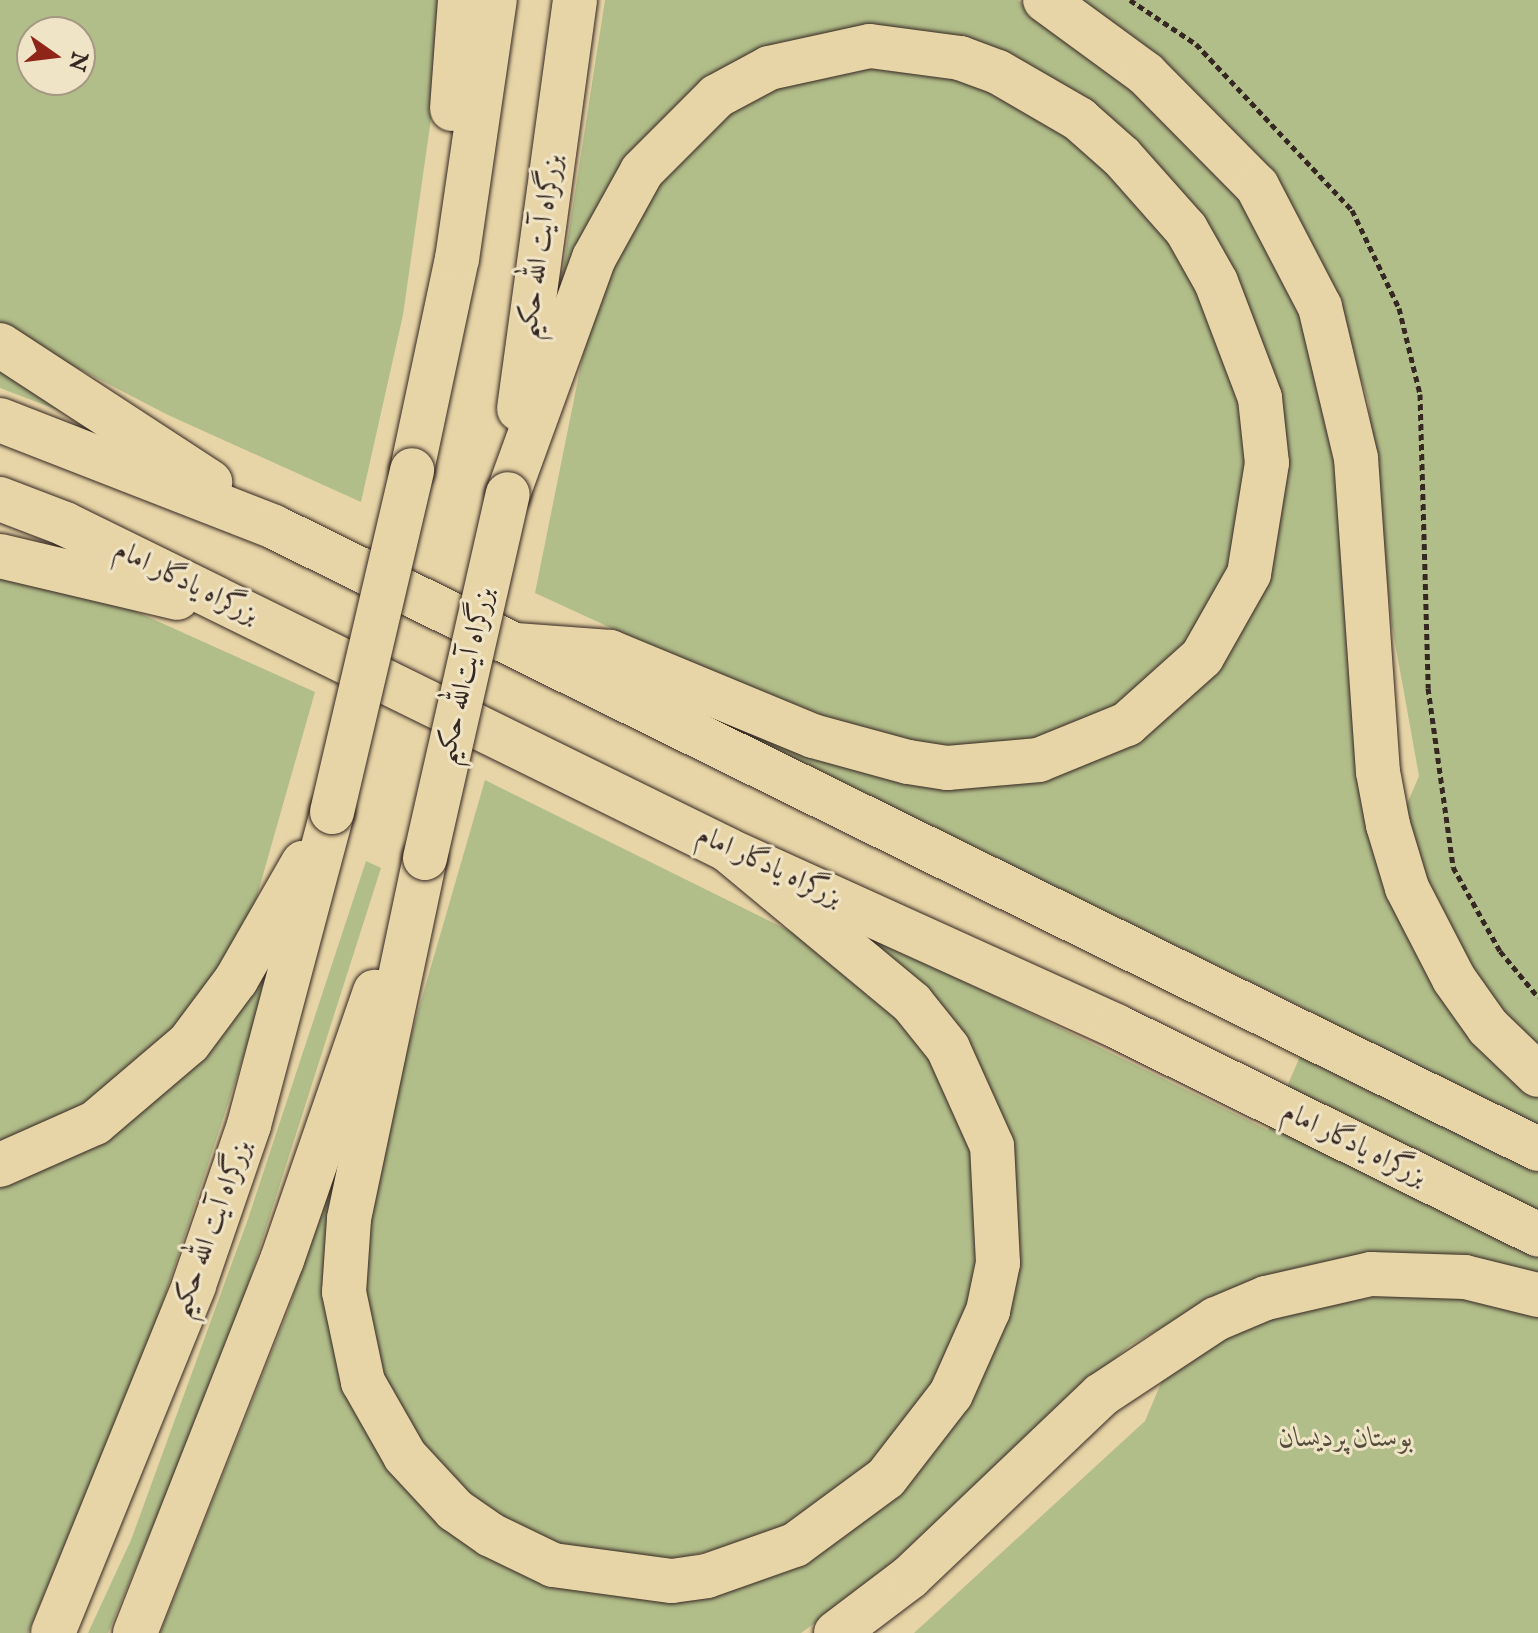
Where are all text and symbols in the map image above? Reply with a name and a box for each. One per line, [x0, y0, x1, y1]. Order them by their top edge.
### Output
north arrow [16, 16, 96, 96]
text: N [61, 49, 93, 74]
street label: بزرگراه آیت الله حکیم [511, 152, 571, 342]
street label: بزرگراه یادگار امام [108, 534, 264, 632]
street label: بزرگراه آیت‌الله حکیم [429, 584, 503, 768]
street label: بزرگراه یادگار امام [691, 819, 847, 915]
street label: بزرگراه یادگار امام [1276, 1096, 1432, 1194]
street label: بزرگراه آیت الله حکیم [164, 1136, 260, 1322]
park label: بوستان پردیسان [1279, 1422, 1413, 1456]

